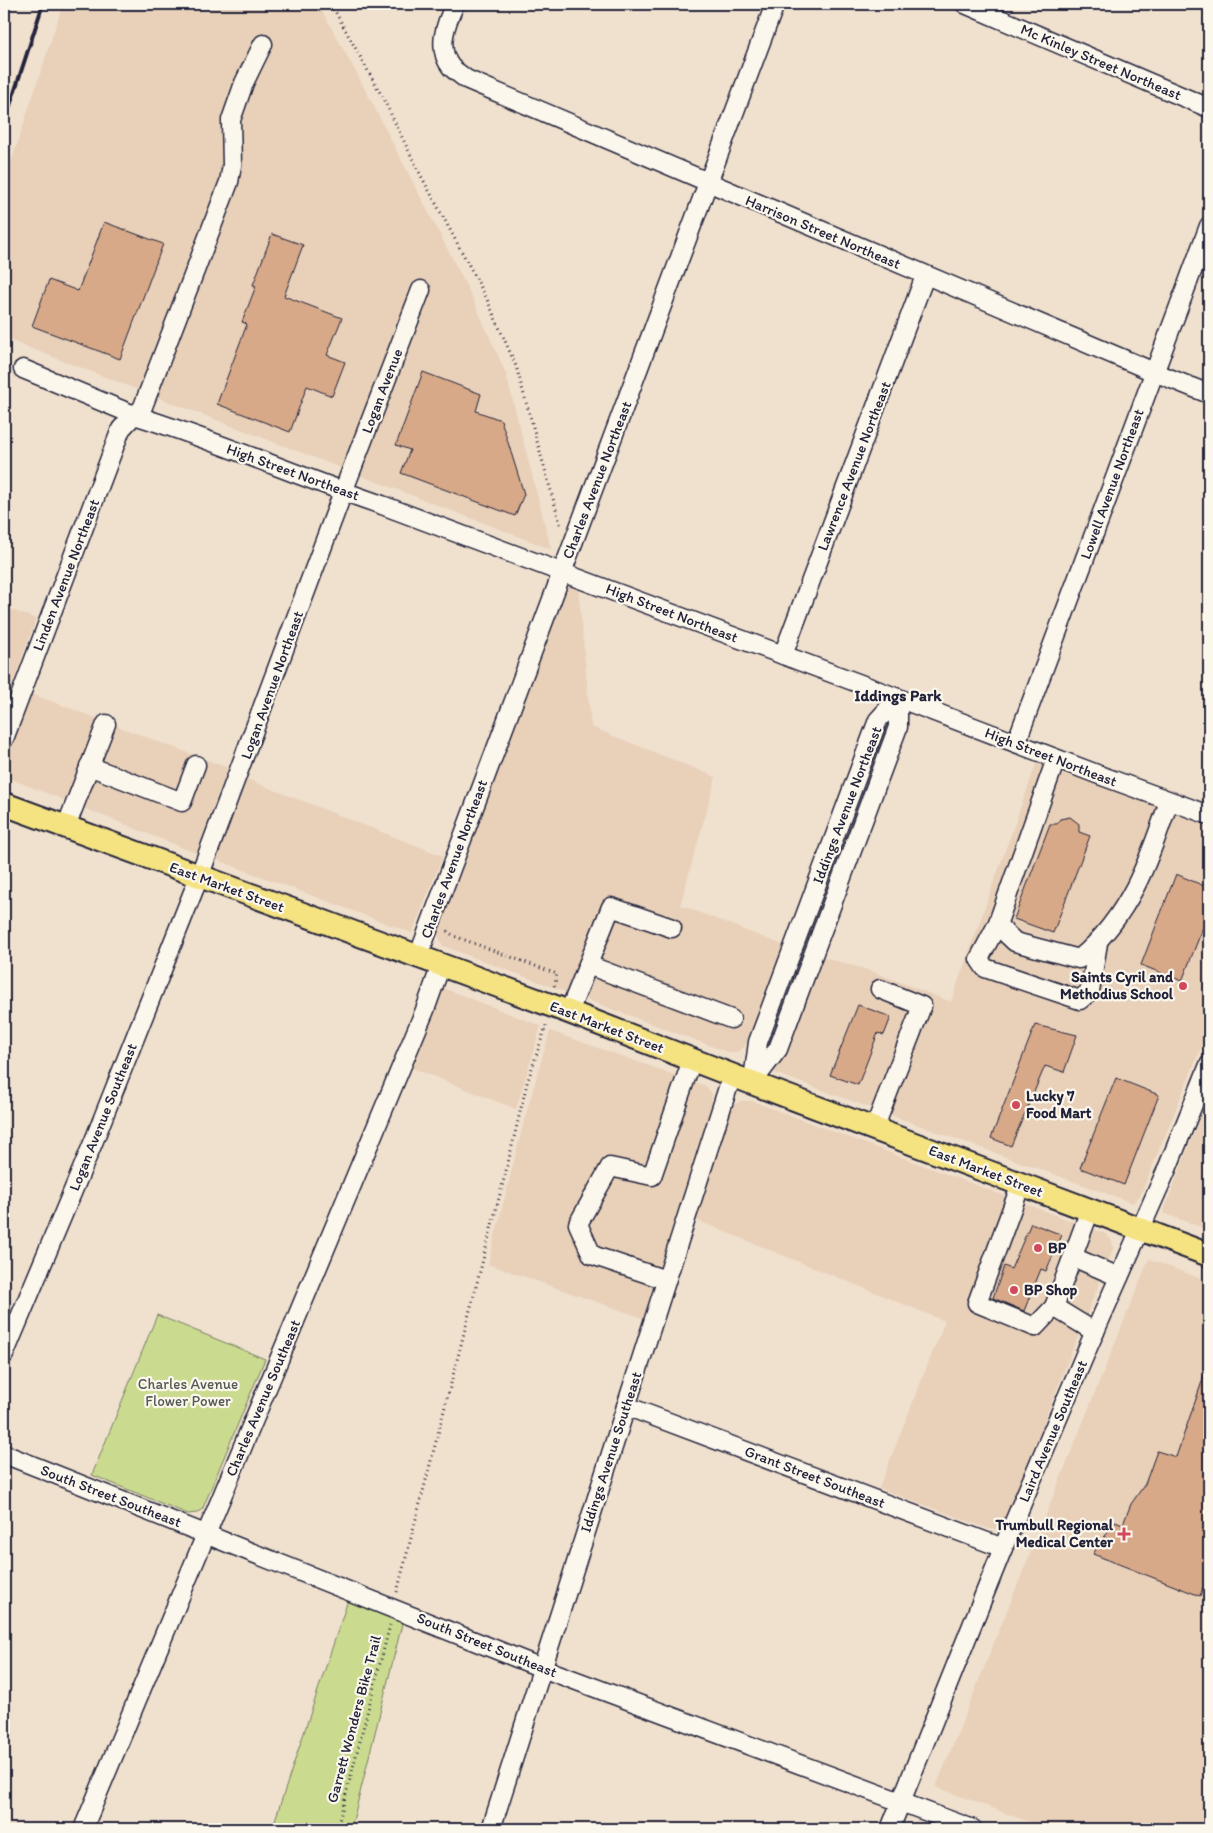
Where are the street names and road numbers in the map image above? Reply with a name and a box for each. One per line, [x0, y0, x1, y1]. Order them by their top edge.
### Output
street label: Mc Kinley Street Northeast [1018, 20, 1185, 104]
street label: Harrison Street Northeast [743, 191, 904, 273]
street label: Logan Avenue [358, 346, 406, 436]
street label: Lawrence Avenue Northeast [813, 378, 895, 553]
street label: Charles Avenue Northeast [559, 398, 636, 562]
street label: Lowell Avenue Northeast [1076, 406, 1148, 562]
street label: High Street Northeast [224, 440, 362, 505]
street label: Linden Avenue Northeast [29, 496, 103, 653]
street label: High Street Northeast [603, 579, 741, 647]
street label: Logan Avenue Northeast [237, 608, 307, 762]
street label: Iddings Avenue Northeast [809, 723, 886, 886]
street label: High Street Northeast [982, 723, 1120, 791]
street label: Charles Avenue Northeast [417, 777, 491, 941]
street label: East Market Street [167, 858, 287, 916]
street label: East Market Street [547, 997, 667, 1057]
street label: Logan Avenue Southeast [65, 1040, 141, 1193]
street label: East Market Street [926, 1141, 1046, 1201]
street label: Charles Avenue Southeast [222, 1317, 304, 1479]
street label: Laird Avenue Southeast [1015, 1357, 1091, 1505]
street label: Iddings Avenue Southeast [576, 1369, 646, 1535]
street label: Grant Street Southeast [742, 1442, 888, 1512]
street label: South Street Southeast [38, 1461, 184, 1531]
street label: South Street Southeast [414, 1609, 560, 1681]
street label: Garrett Wonders Bike Trail [323, 1632, 385, 1805]

